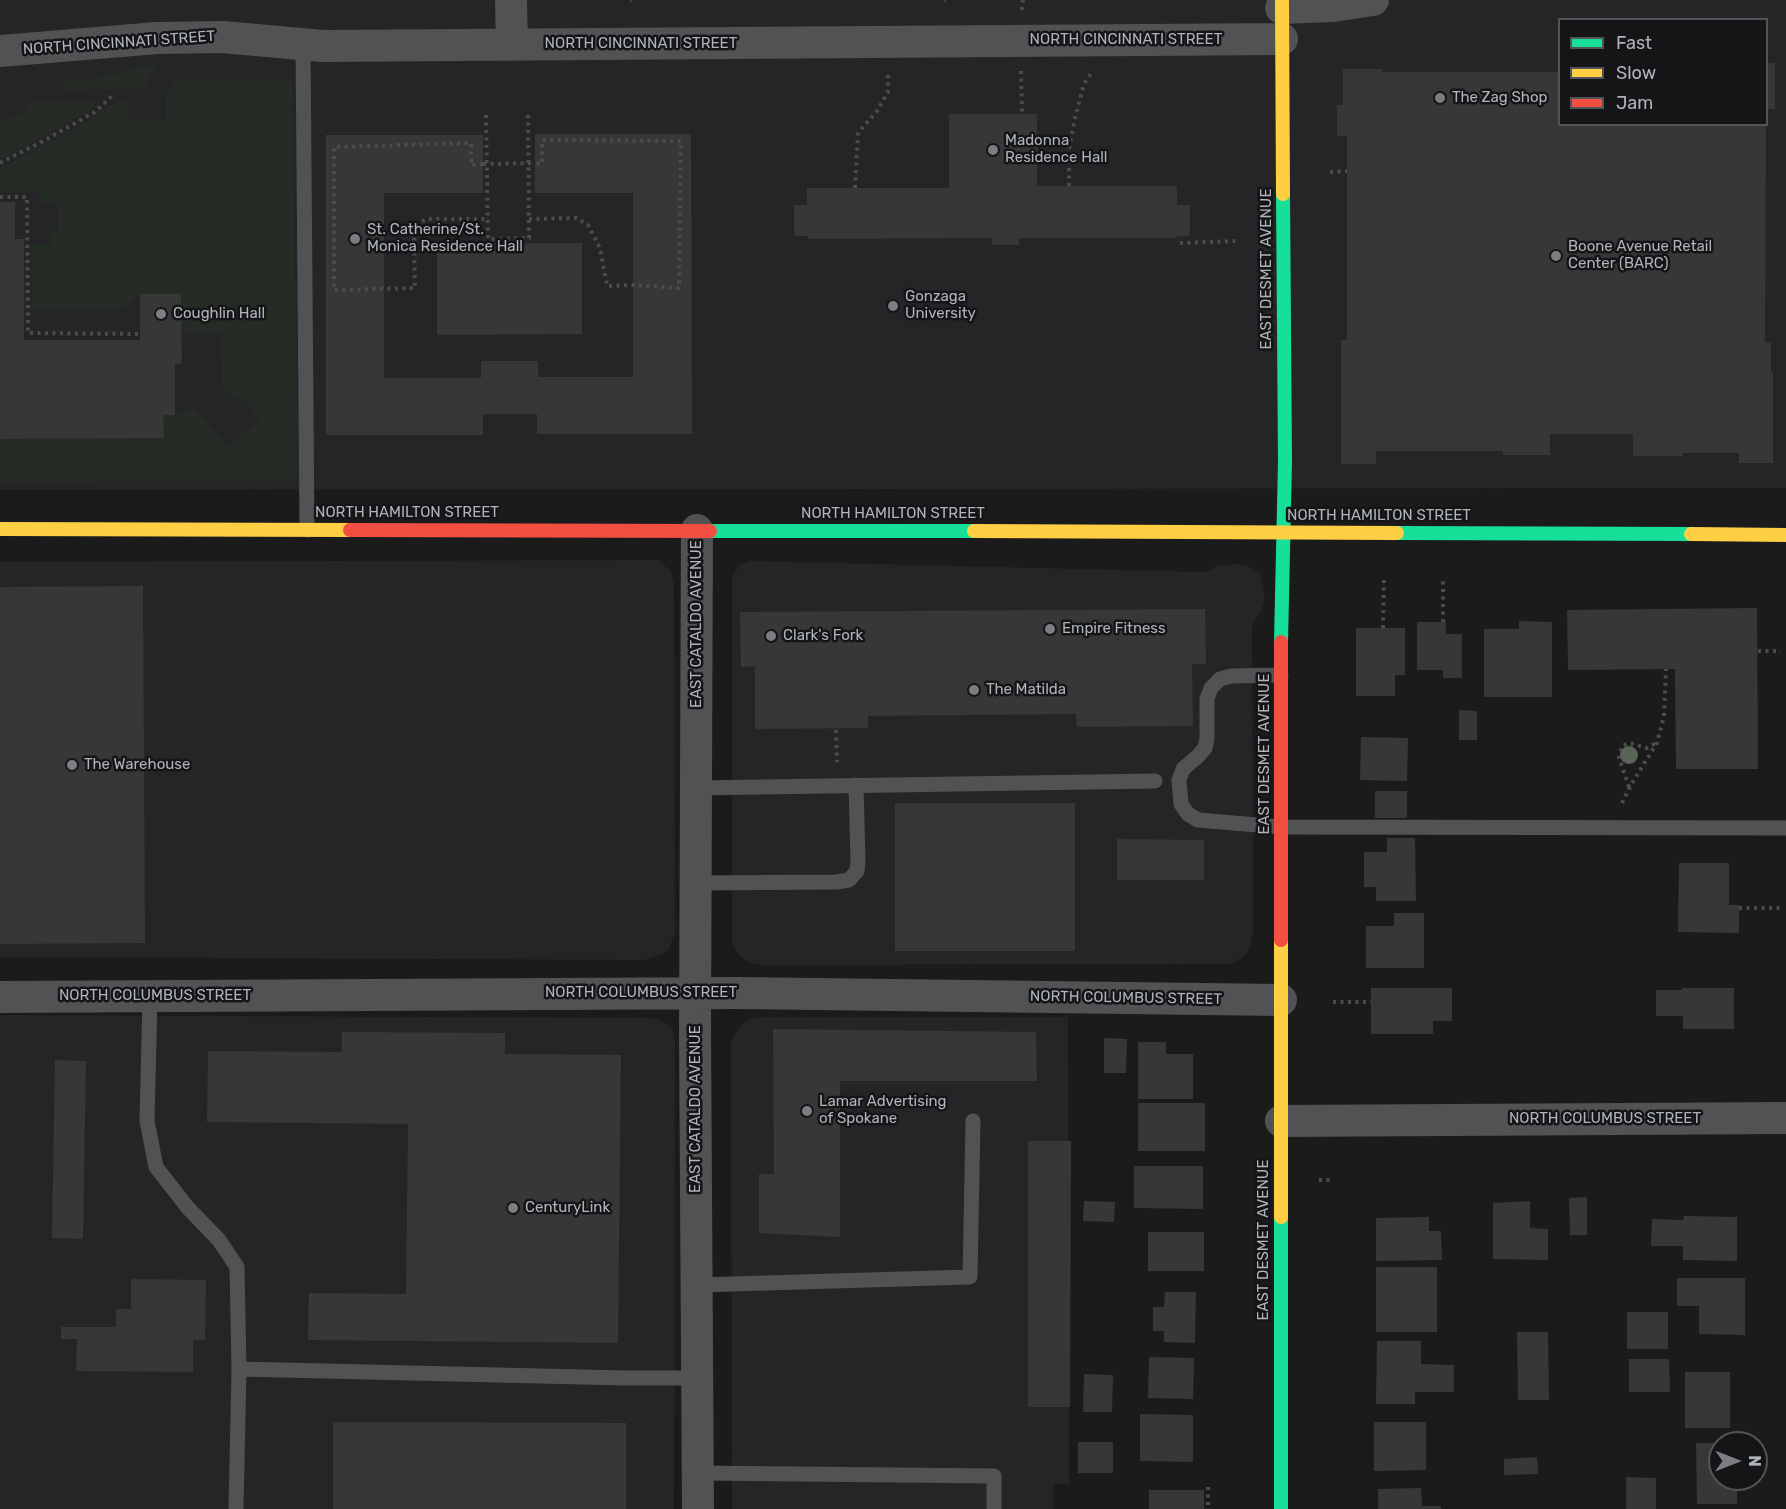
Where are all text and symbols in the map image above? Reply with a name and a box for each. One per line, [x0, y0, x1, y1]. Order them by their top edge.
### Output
legend [1558, 18, 1768, 126]
street label: NORTH CINCINNATI STREET [22, 27, 216, 59]
street label: NORTH CINCINNATI STREET [1030, 31, 1222, 49]
text: Fast [1616, 32, 1652, 54]
street label: NORTH CINCINNATI STREET [545, 35, 737, 53]
text: Slow [1616, 62, 1656, 84]
place label: The Zag Shop [1452, 89, 1548, 107]
marker: The Zag Shop [1433, 91, 1447, 105]
text: Jam [1616, 92, 1653, 114]
place label: Madonna Residence Hall [1005, 132, 1107, 167]
marker: Madonna Residence Hall [986, 143, 1000, 157]
street label: EAST DESMET AVENUE [1258, 189, 1276, 349]
place label: St. Catherine/St. Monica Residence Hall [367, 221, 523, 256]
marker: St. Catherine/St. Monica Residence Hall [348, 232, 362, 246]
place label: Boone Avenue Retail Center (BARC) [1568, 238, 1712, 273]
marker: Boone Avenue Retail Center (BARC) [1549, 249, 1563, 263]
place label: Gonzaga University [905, 288, 976, 323]
marker: Gonzaga University [886, 299, 900, 313]
place label: Coughlin Hall [173, 305, 265, 323]
marker: Coughlin Hall [154, 307, 168, 321]
street label: NORTH HAMILTON STREET [315, 504, 499, 522]
street label: NORTH HAMILTON STREET [801, 505, 985, 523]
street label: NORTH HAMILTON STREET [1287, 507, 1471, 525]
street label: EAST CATALDO AVENUE [688, 540, 706, 708]
place label: Empire Fitness [1062, 620, 1166, 638]
marker: Empire Fitness [1043, 622, 1057, 636]
place label: Clark's Fork [783, 627, 863, 645]
marker: Clark's Fork [764, 629, 778, 643]
street label: EAST DESMET AVENUE [1256, 674, 1274, 834]
place label: The Matilda [986, 681, 1066, 699]
marker: The Matilda [967, 683, 981, 697]
place label: The Warehouse [84, 756, 190, 774]
marker: The Warehouse [65, 758, 79, 772]
street label: NORTH COLUMBUS STREET [545, 984, 737, 1002]
street label: NORTH COLUMBUS STREET [59, 987, 251, 1005]
street label: NORTH COLUMBUS STREET [1030, 987, 1222, 1009]
street label: EAST CATALDO AVENUE [687, 1025, 705, 1193]
place label: Lamar Advertising of Spokane [819, 1093, 947, 1128]
marker: Lamar Advertising of Spokane [800, 1104, 814, 1118]
street label: NORTH COLUMBUS STREET [1509, 1110, 1701, 1128]
street label: EAST DESMET AVENUE [1255, 1160, 1273, 1320]
place label: CenturyLink [525, 1199, 610, 1217]
marker: CenturyLink [506, 1201, 520, 1215]
north arrow [1708, 1431, 1768, 1491]
text: N [1745, 1455, 1764, 1467]

